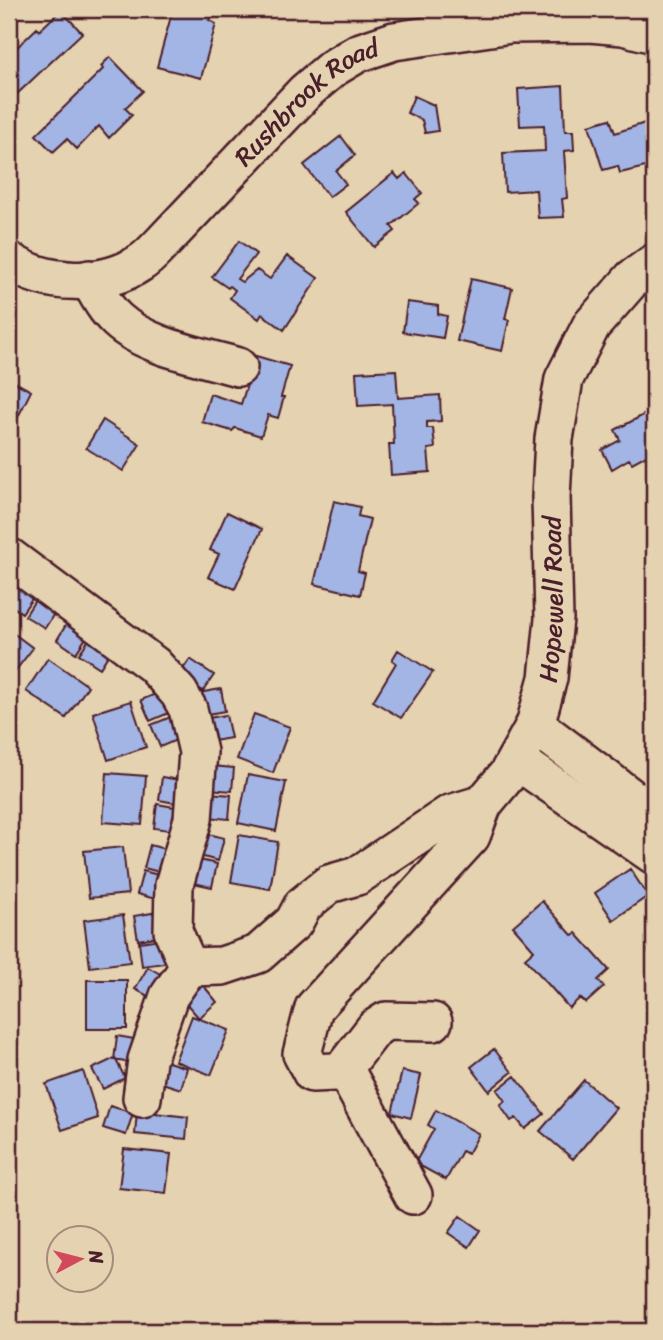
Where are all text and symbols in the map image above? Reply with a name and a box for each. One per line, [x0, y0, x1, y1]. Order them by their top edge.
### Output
street label: Rushbrook Road [222, 24, 387, 177]
street label: Hopewell Road [525, 513, 577, 685]
north arrow [46, 1224, 116, 1294]
text: N [79, 1247, 114, 1266]

